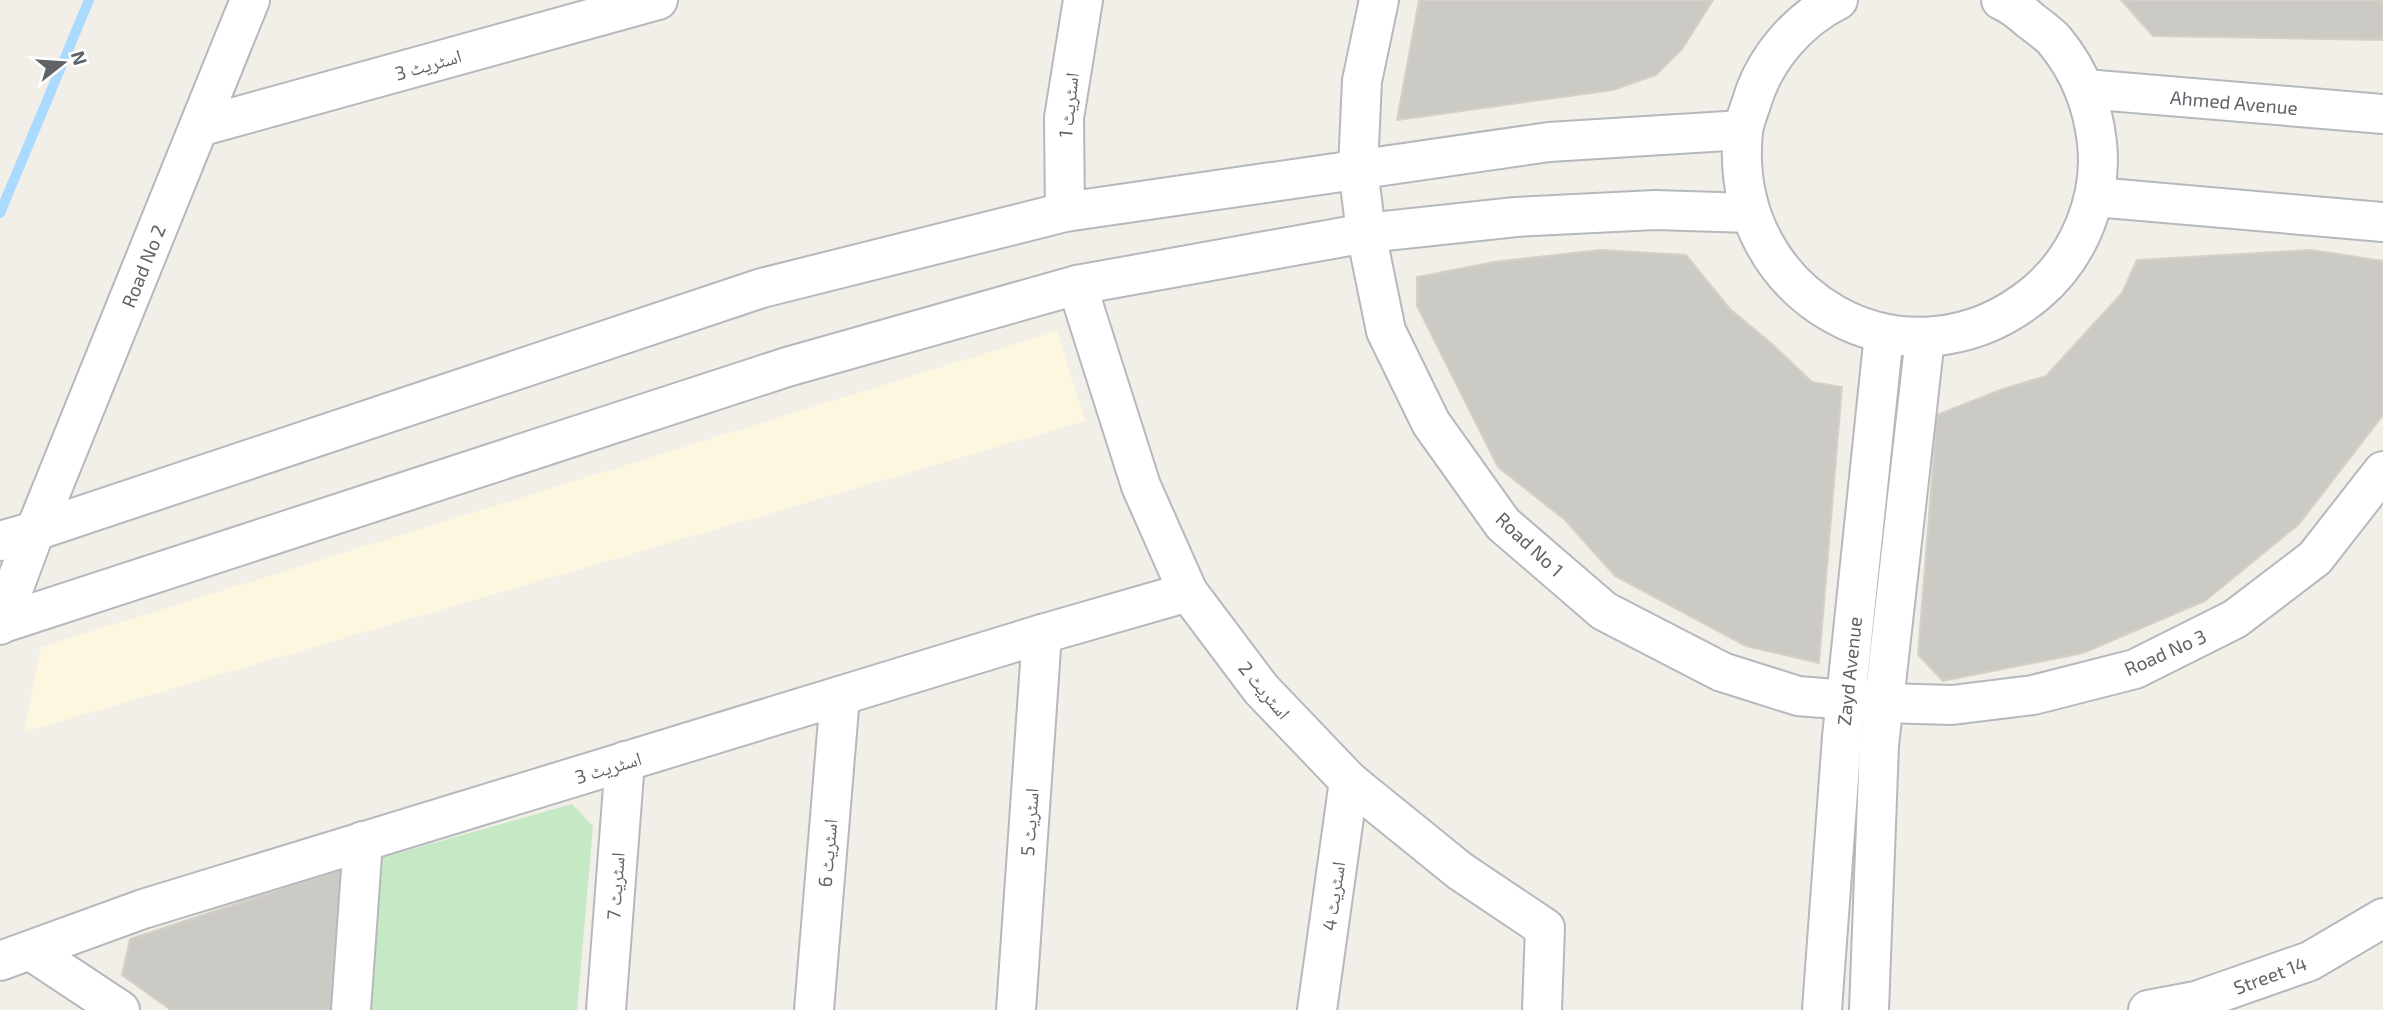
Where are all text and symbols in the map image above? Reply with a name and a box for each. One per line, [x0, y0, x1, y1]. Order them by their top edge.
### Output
north arrow [28, 28, 98, 98]
street label: اسٹریٹ 3 [392, 44, 464, 85]
text: N [67, 48, 93, 68]
street label: اسٹریٹ 1 [1053, 71, 1084, 139]
street label: Ahmed Avenue [2169, 85, 2299, 119]
street label: Road No 2 [116, 221, 170, 311]
street label: Road No 1 [1491, 507, 1569, 581]
street label: Zayd Avenue [1832, 615, 1866, 727]
street label: Road No 3 [2121, 624, 2209, 680]
street label: اسٹریٹ 2 [1233, 656, 1296, 724]
street label: اسٹریٹ 3 [572, 746, 644, 789]
street label: اسٹریٹ 5 [1015, 787, 1044, 857]
street label: اسٹریٹ 6 [813, 818, 842, 888]
street label: اسٹریٹ 7 [601, 851, 630, 921]
street label: اسٹریٹ 4 [1317, 860, 1350, 932]
street label: Street 14 [2230, 951, 2310, 999]

